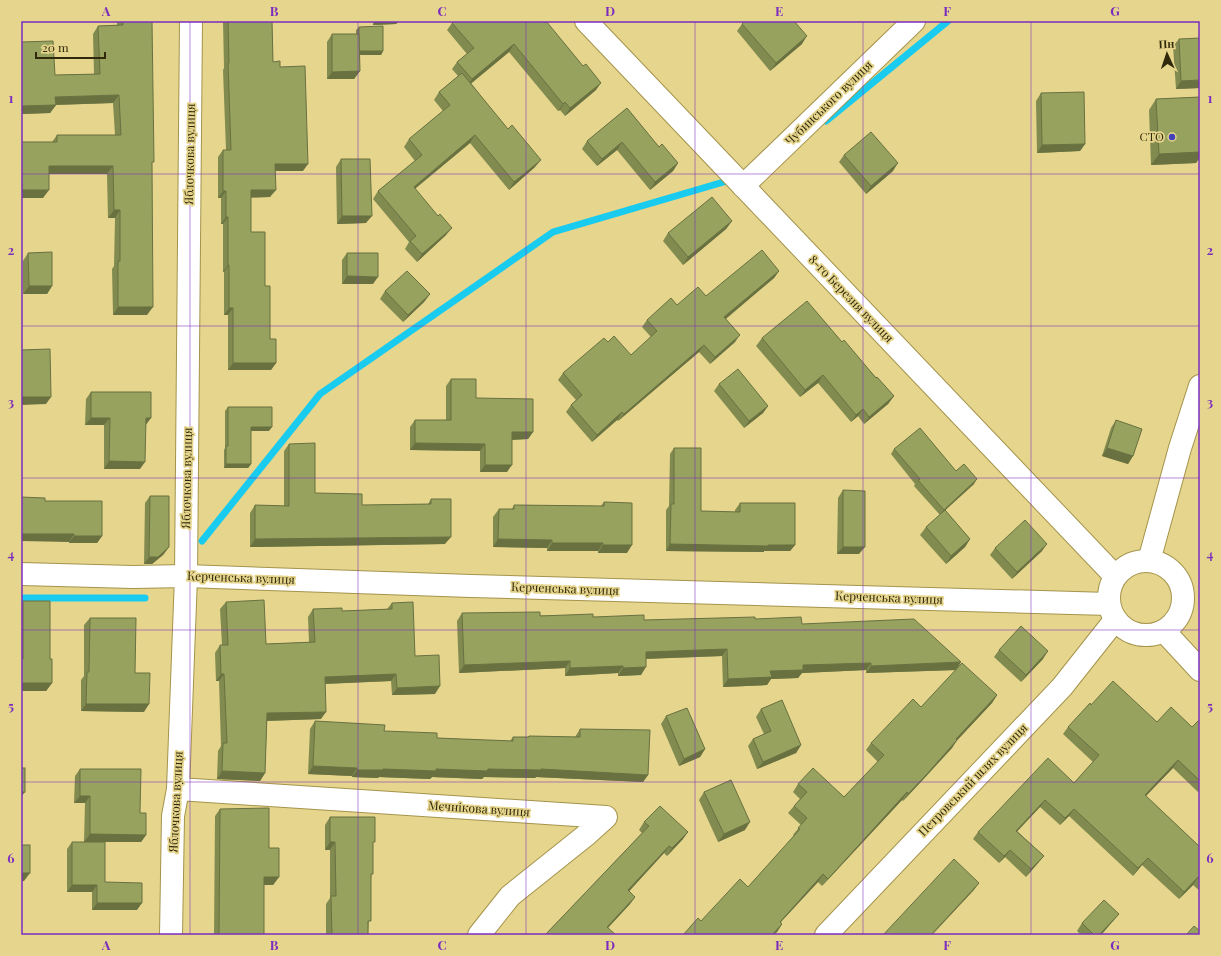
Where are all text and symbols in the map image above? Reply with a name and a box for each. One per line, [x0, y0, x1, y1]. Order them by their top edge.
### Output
text: A [101, 2, 111, 19]
text: B [270, 2, 279, 19]
text: C [437, 2, 447, 19]
text: D [605, 2, 615, 19]
text: E [775, 2, 783, 19]
text: F [943, 2, 951, 19]
text: G [1110, 2, 1120, 19]
scale bar [36, 34, 105, 60]
north arrow [1147, 34, 1187, 74]
text: Пн [1158, 36, 1175, 51]
text: 20 m [42, 39, 69, 55]
street label: Чубинського вулиця [781, 56, 876, 148]
text: 1 [9, 89, 14, 106]
text: 1 [1208, 89, 1213, 106]
street label: Яблочкова вулиця [180, 103, 198, 206]
place label: СТО [1139, 128, 1164, 144]
marker: СТО [1167, 132, 1177, 142]
text: 2 [8, 241, 15, 258]
text: 2 [1207, 241, 1214, 258]
street label: 8-го Березня вулиця [806, 251, 898, 346]
text: 3 [8, 393, 14, 410]
text: 3 [1207, 393, 1213, 410]
street label: Яблочкова вулиця [177, 427, 195, 530]
text: 4 [8, 545, 15, 562]
text: 4 [1207, 545, 1214, 562]
street label: Керченська вулиця [187, 567, 296, 587]
street label: Керченська вулиця [511, 578, 620, 598]
street label: Керченська вулиця [835, 587, 944, 607]
text: 5 [8, 697, 14, 714]
text: 5 [1207, 697, 1213, 714]
street label: Петровський шлях вулиця [914, 719, 1031, 839]
street label: Яблочкова вулиця [164, 750, 186, 854]
street label: Мєчнікова вулиця [428, 796, 531, 820]
text: 6 [7, 849, 15, 866]
text: 6 [1206, 849, 1214, 866]
text: A [101, 936, 111, 953]
text: B [270, 936, 279, 953]
text: C [437, 936, 447, 953]
text: D [605, 936, 615, 953]
text: E [775, 936, 783, 953]
text: F [943, 936, 951, 953]
text: G [1110, 936, 1120, 953]

